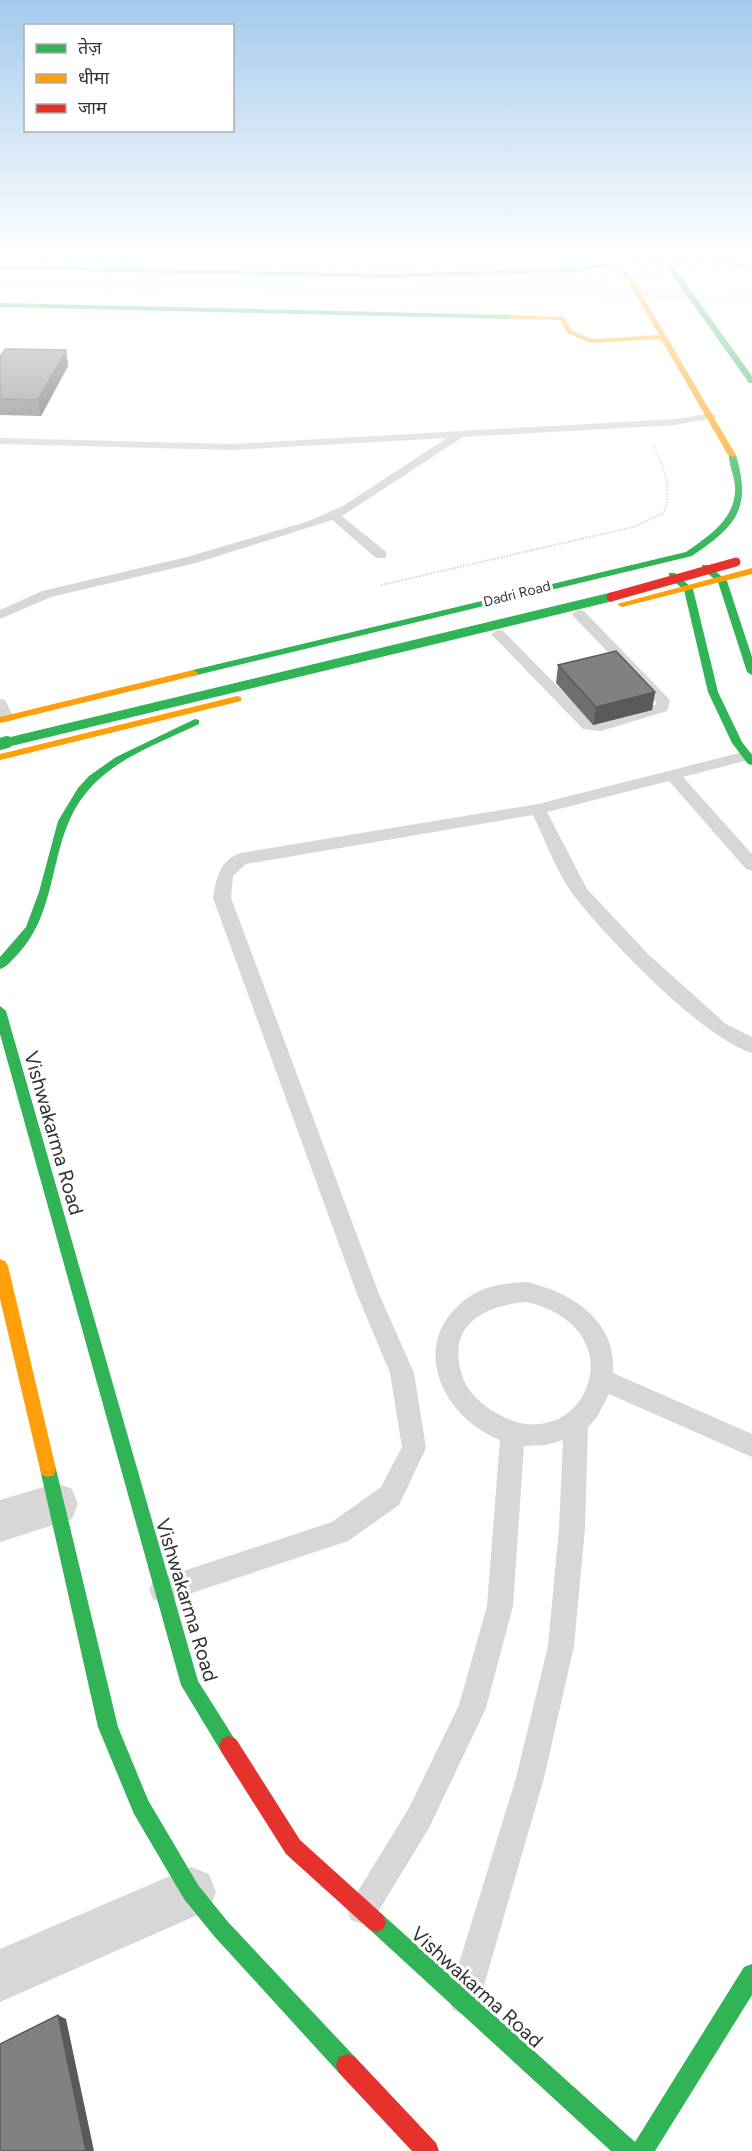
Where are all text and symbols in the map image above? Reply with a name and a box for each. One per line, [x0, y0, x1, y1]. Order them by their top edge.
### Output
legend [24, 24, 234, 132]
text: तेज़ [78, 37, 102, 59]
text: धीमा [78, 67, 109, 89]
text: जाम [78, 97, 108, 119]
street label: Dadri Road [482, 577, 552, 611]
street label: Vishwakarma Road [19, 1048, 89, 1218]
street label: Vishwakarma Road [151, 1516, 223, 1684]
street label: Vishwakarma Road [406, 1921, 548, 2053]

